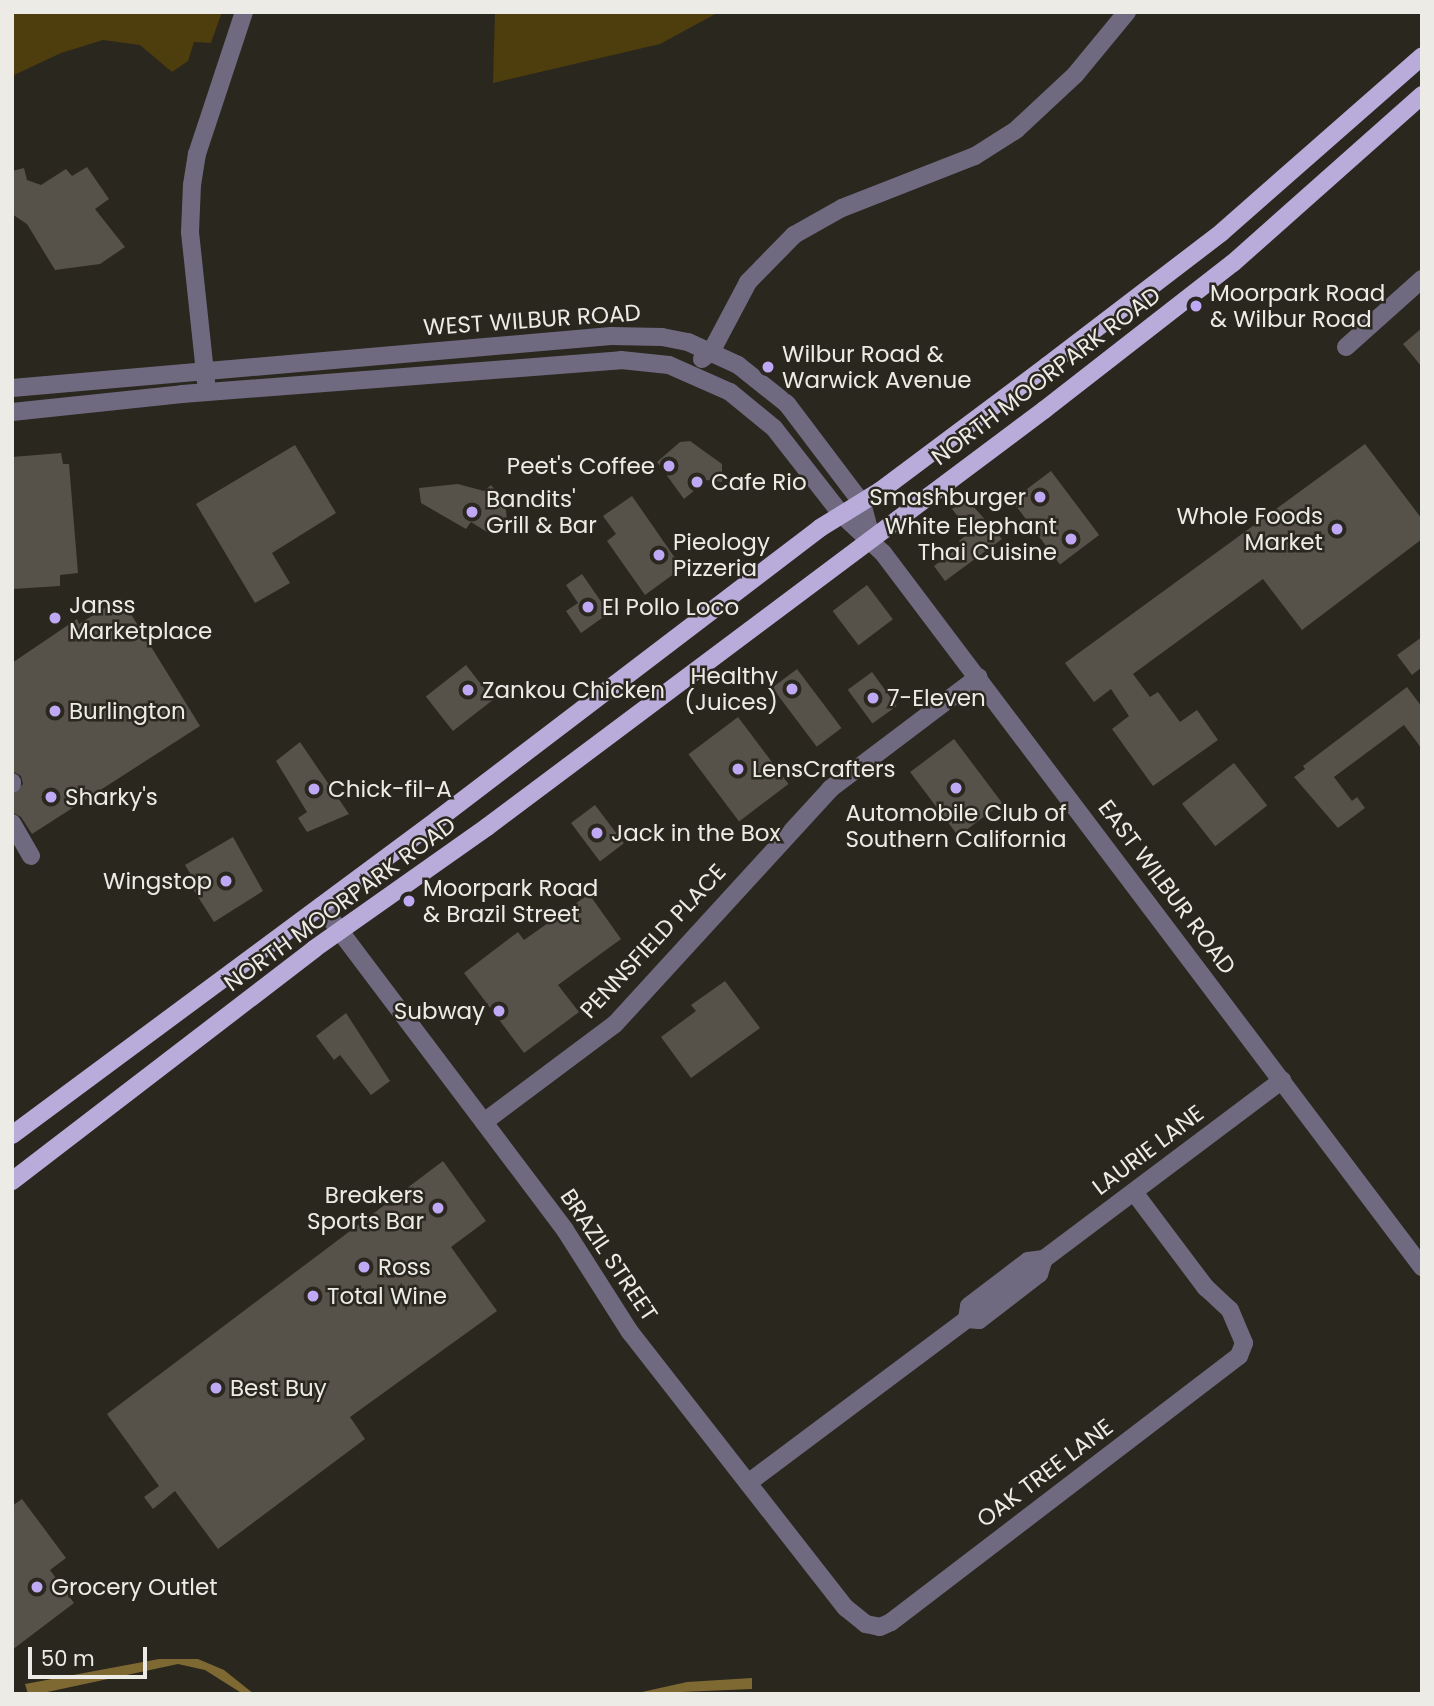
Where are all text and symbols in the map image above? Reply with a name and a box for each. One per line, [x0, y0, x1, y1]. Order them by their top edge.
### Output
place label: Moorpark Road & Wilbur Road [1210, 279, 1385, 333]
street label: NORTH MOORPARK ROAD [926, 281, 1166, 471]
marker: Moorpark Road & Wilbur Road [1188, 298, 1204, 314]
street label: WEST WILBUR ROAD [422, 299, 642, 341]
place label: Wilbur Road & Warwick Avenue [782, 340, 971, 394]
marker: Wilbur Road & Warwick Avenue [760, 359, 776, 375]
place label: Peet's Coffee [507, 452, 655, 480]
marker: Peet's Coffee [661, 458, 677, 474]
place label: Cafe Rio [711, 468, 807, 496]
marker: Cafe Rio [689, 474, 705, 490]
place label: Smashburger [869, 483, 1026, 511]
place label: Bandits' Grill & Bar [486, 485, 597, 539]
marker: Smashburger [1032, 489, 1048, 505]
place label: Whole Foods Market [1176, 502, 1323, 556]
marker: Bandits' Grill & Bar [464, 504, 480, 520]
place label: White Elephant Thai Cuisine [885, 512, 1057, 566]
marker: Whole Foods Market [1329, 521, 1345, 537]
place label: Pieology Pizzeria [673, 528, 770, 582]
marker: White Elephant Thai Cuisine [1063, 531, 1079, 547]
marker: Pieology Pizzeria [651, 547, 667, 563]
place label: Janss Marketplace [69, 591, 212, 645]
place label: El Pollo Loco [602, 593, 739, 621]
marker: El Pollo Loco [580, 599, 596, 615]
marker: Janss Marketplace [47, 610, 63, 626]
place label: Healthy (Juices) [684, 662, 778, 716]
place label: Zankou Chicken [482, 676, 665, 704]
marker: Healthy (Juices) [784, 681, 800, 697]
marker: Zankou Chicken [460, 682, 476, 698]
place label: 7-Eleven [887, 684, 986, 712]
marker: 7-Eleven [865, 690, 881, 706]
place label: Burlington [69, 697, 186, 725]
marker: Burlington [47, 703, 63, 719]
place label: LensCrafters [752, 755, 896, 783]
marker: LensCrafters [730, 761, 746, 777]
place label: Chick-fil-A [328, 775, 452, 803]
marker: Automobile Club of Southern California [948, 780, 964, 796]
marker: Chick-fil-A [306, 781, 322, 797]
place label: Sharky's [65, 783, 158, 811]
marker: Sharky's [43, 789, 59, 805]
street label: EAST WILBUR ROAD [1092, 794, 1242, 980]
place label: Automobile Club of Southern California [845, 799, 1067, 853]
street label: NORTH MOORPARK ROAD [219, 811, 461, 997]
place label: Jack in the Box [611, 819, 781, 847]
marker: Jack in the Box [589, 825, 605, 841]
street label: PENNSFIELD PLACE [574, 858, 732, 1024]
place label: Wingstop [103, 867, 212, 895]
marker: Wingstop [218, 873, 234, 889]
place label: Moorpark Road & Brazil Street [423, 874, 598, 928]
marker: Moorpark Road & Brazil Street [401, 893, 417, 909]
place label: Subway [394, 997, 485, 1025]
marker: Subway [491, 1003, 507, 1019]
street label: LAURIE LANE [1087, 1099, 1209, 1201]
place label: Breakers Sports Bar [307, 1181, 424, 1235]
street label: BRAZIL STREET [555, 1184, 663, 1326]
marker: Breakers Sports Bar [430, 1200, 446, 1216]
place label: Ross [378, 1253, 431, 1281]
marker: Ross [356, 1259, 372, 1275]
place label: Total Wine [327, 1282, 447, 1310]
marker: Total Wine [305, 1288, 321, 1304]
place label: Best Buy [230, 1374, 327, 1402]
marker: Best Buy [208, 1380, 224, 1396]
street label: OAK TREE LANE [972, 1413, 1118, 1533]
place label: Grocery Outlet [51, 1573, 218, 1601]
marker: Grocery Outlet [29, 1579, 45, 1595]
scale bar [32, 1632, 150, 1676]
text: 50 m [41, 1644, 95, 1673]

